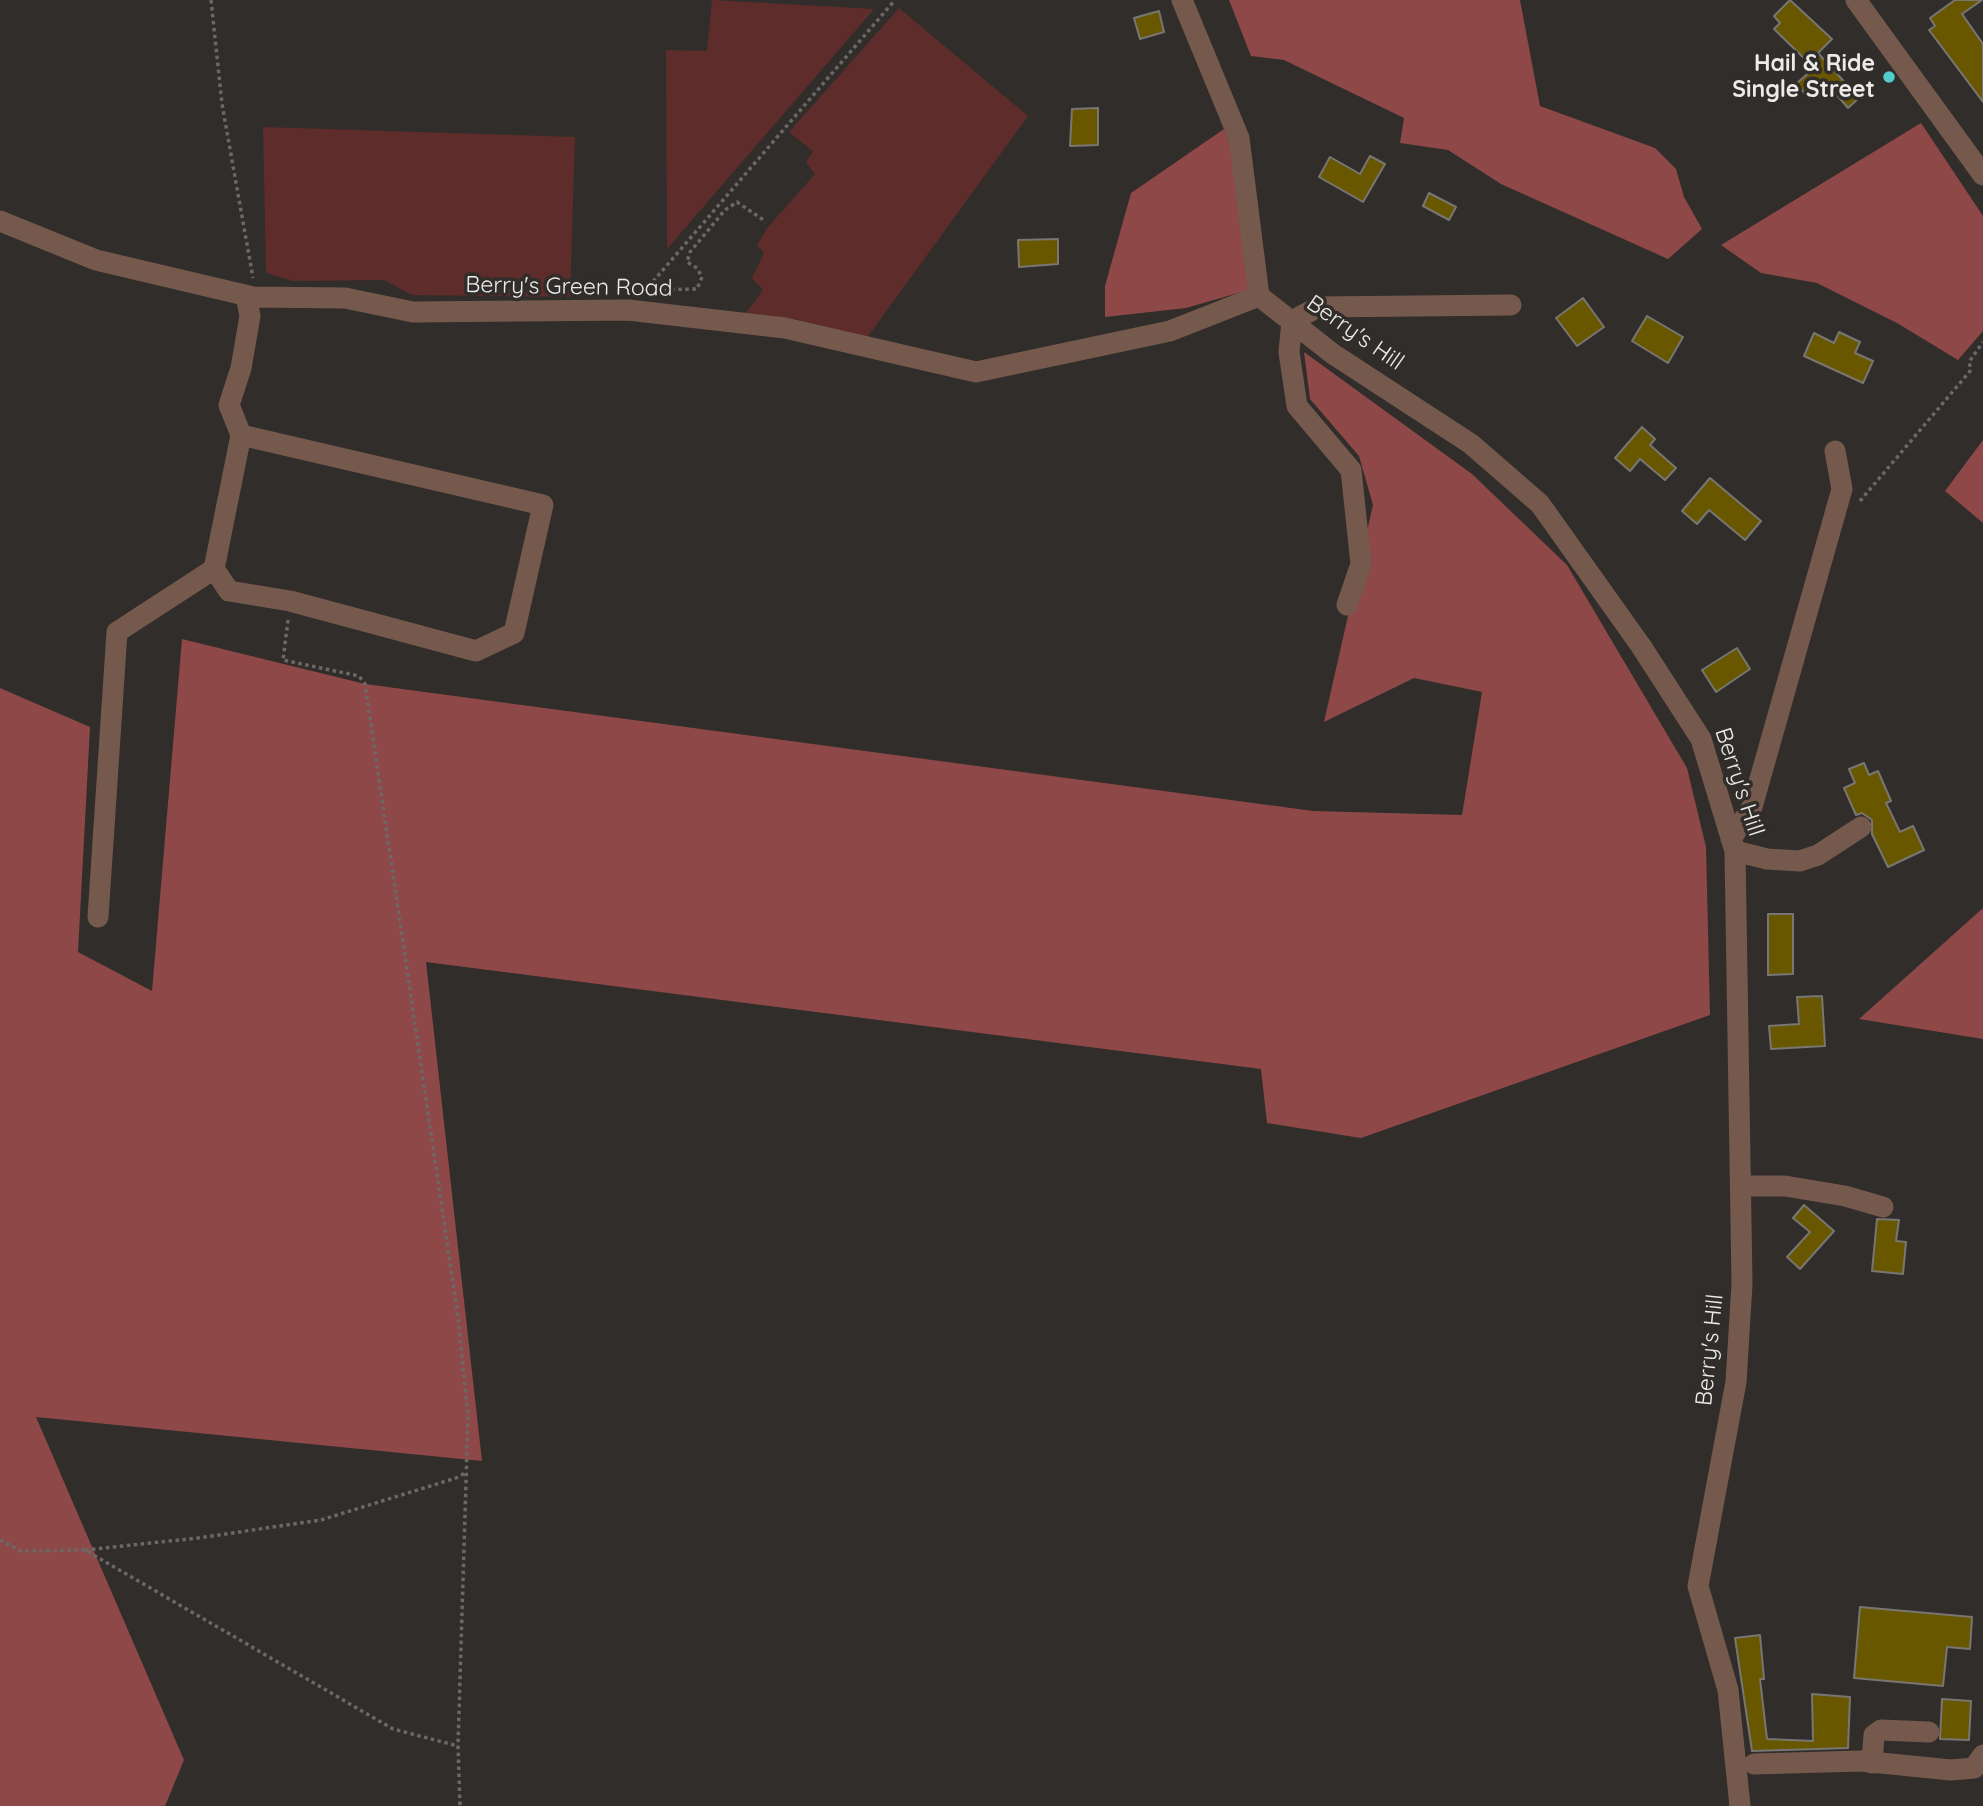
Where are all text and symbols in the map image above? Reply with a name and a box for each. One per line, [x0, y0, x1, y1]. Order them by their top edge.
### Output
place label: Hail & Ride Single Street [1732, 50, 1875, 104]
marker: Hail & Ride Single Street [1881, 69, 1897, 85]
street label: Berry's Green Road [465, 271, 673, 303]
street label: Berry's Hill [1301, 289, 1409, 377]
street label: Berry's Hill [1709, 724, 1769, 840]
street label: Berry's Hill [1690, 1293, 1730, 1407]

